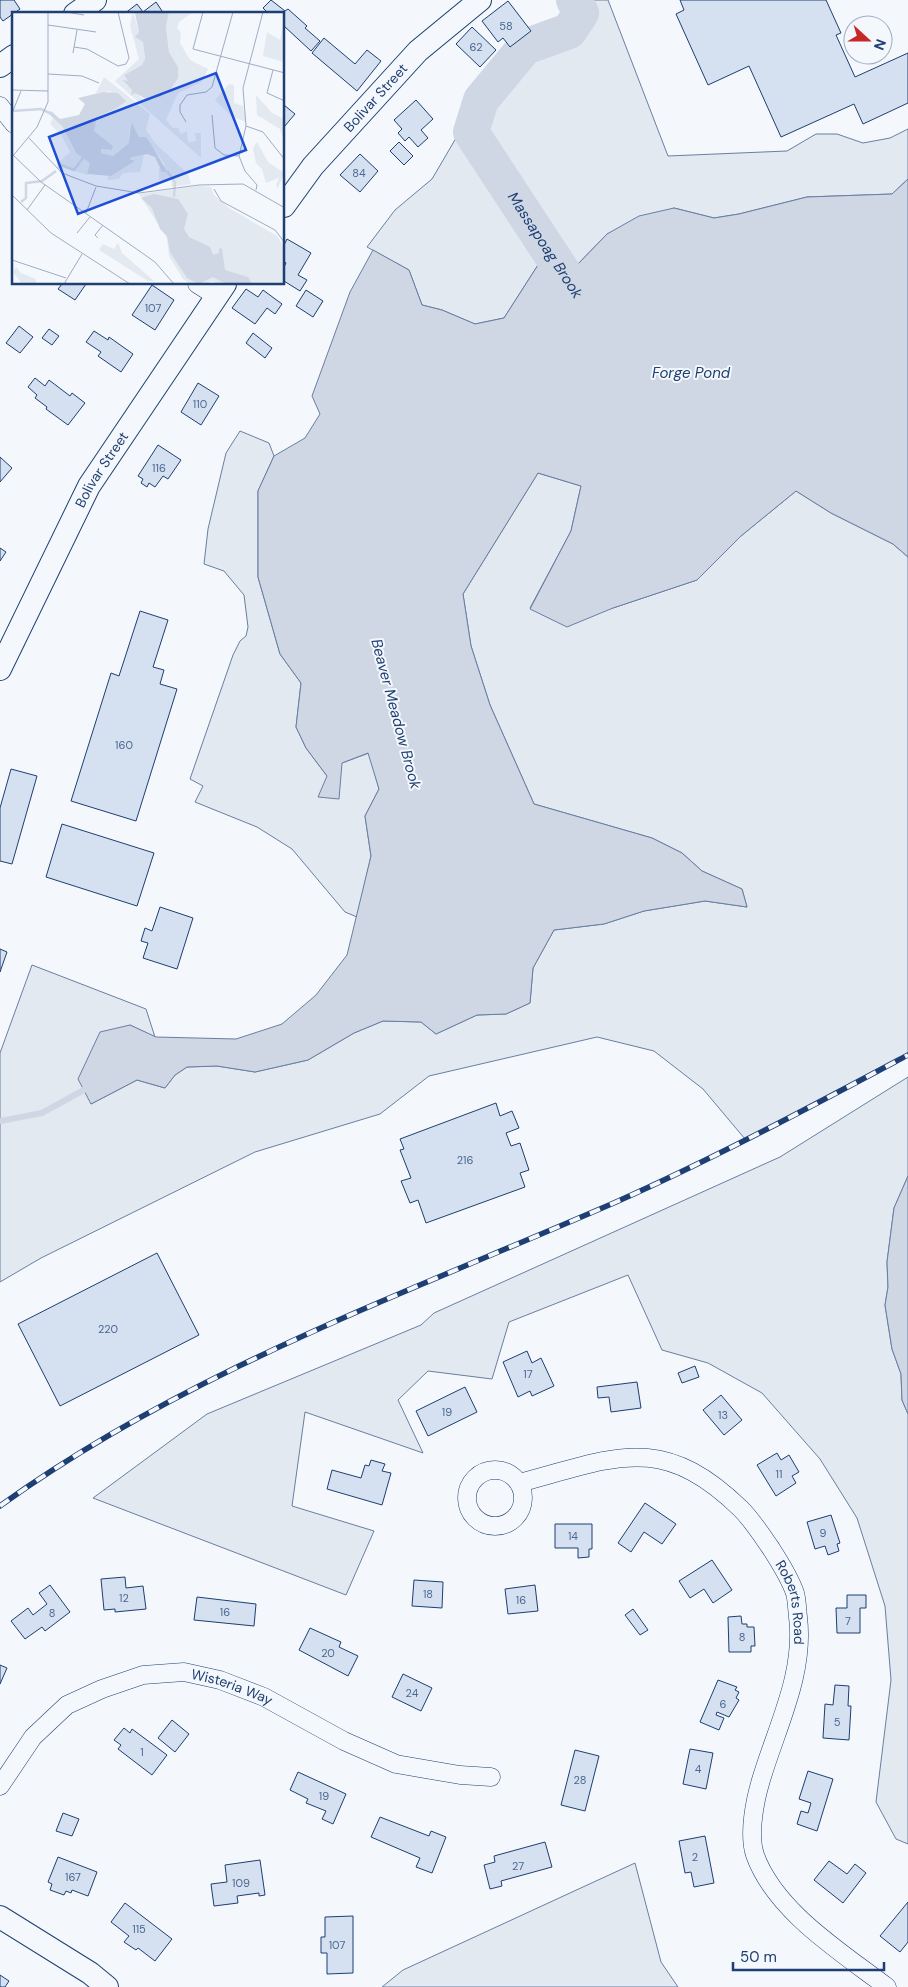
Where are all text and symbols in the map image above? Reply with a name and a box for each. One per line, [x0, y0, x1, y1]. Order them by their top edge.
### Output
inset map [12, 12, 285, 285]
north arrow [843, 15, 893, 65]
house number: 58 [499, 19, 513, 33]
text: N [870, 37, 890, 53]
house number: 62 [470, 40, 482, 54]
street label: Bolivar Street [340, 60, 411, 136]
house number: 84 [352, 166, 366, 180]
water label: Massapoag Brook [503, 188, 588, 303]
house number: 107 [145, 301, 161, 315]
water label: Forge Pond [652, 363, 731, 383]
house number: 110 [193, 397, 207, 411]
street label: Bolivar Street [71, 428, 132, 510]
house number: 116 [152, 461, 166, 475]
water label: Beaver Meadow Brook [366, 637, 426, 792]
house number: 160 [115, 738, 133, 752]
house number: 216 [457, 1153, 473, 1167]
house number: 220 [98, 1322, 118, 1336]
house number: 17 [523, 1367, 533, 1381]
house number: 19 [442, 1405, 452, 1419]
house number: 13 [718, 1408, 728, 1422]
house number: 11 [776, 1467, 782, 1481]
house number: 9 [820, 1526, 827, 1540]
house number: 14 [568, 1529, 578, 1543]
street label: Roberts Road [772, 1557, 808, 1645]
house number: 18 [423, 1587, 433, 1601]
house number: 12 [119, 1591, 129, 1605]
house number: 16 [516, 1593, 526, 1607]
house number: 16 [220, 1605, 230, 1619]
house number: 8 [49, 1606, 55, 1620]
house number: 7 [845, 1614, 851, 1628]
house number: 8 [739, 1630, 745, 1644]
house number: 20 [321, 1646, 335, 1660]
street label: Wisteria Way [190, 1665, 276, 1709]
house number: 24 [406, 1686, 419, 1700]
house number: 6 [720, 1697, 727, 1711]
house number: 5 [834, 1715, 841, 1729]
house number: 1 [140, 1745, 144, 1759]
house number: 4 [695, 1762, 702, 1776]
house number: 28 [574, 1773, 586, 1787]
house number: 19 [319, 1789, 329, 1803]
house number: 2 [692, 1850, 698, 1864]
house number: 27 [512, 1859, 524, 1873]
house number: 167 [65, 1870, 81, 1884]
house number: 109 [232, 1876, 250, 1890]
house number: 115 [132, 1922, 146, 1936]
house number: 107 [329, 1938, 345, 1952]
scale bar [733, 1940, 884, 1972]
text: 50 m [740, 1947, 777, 1967]

